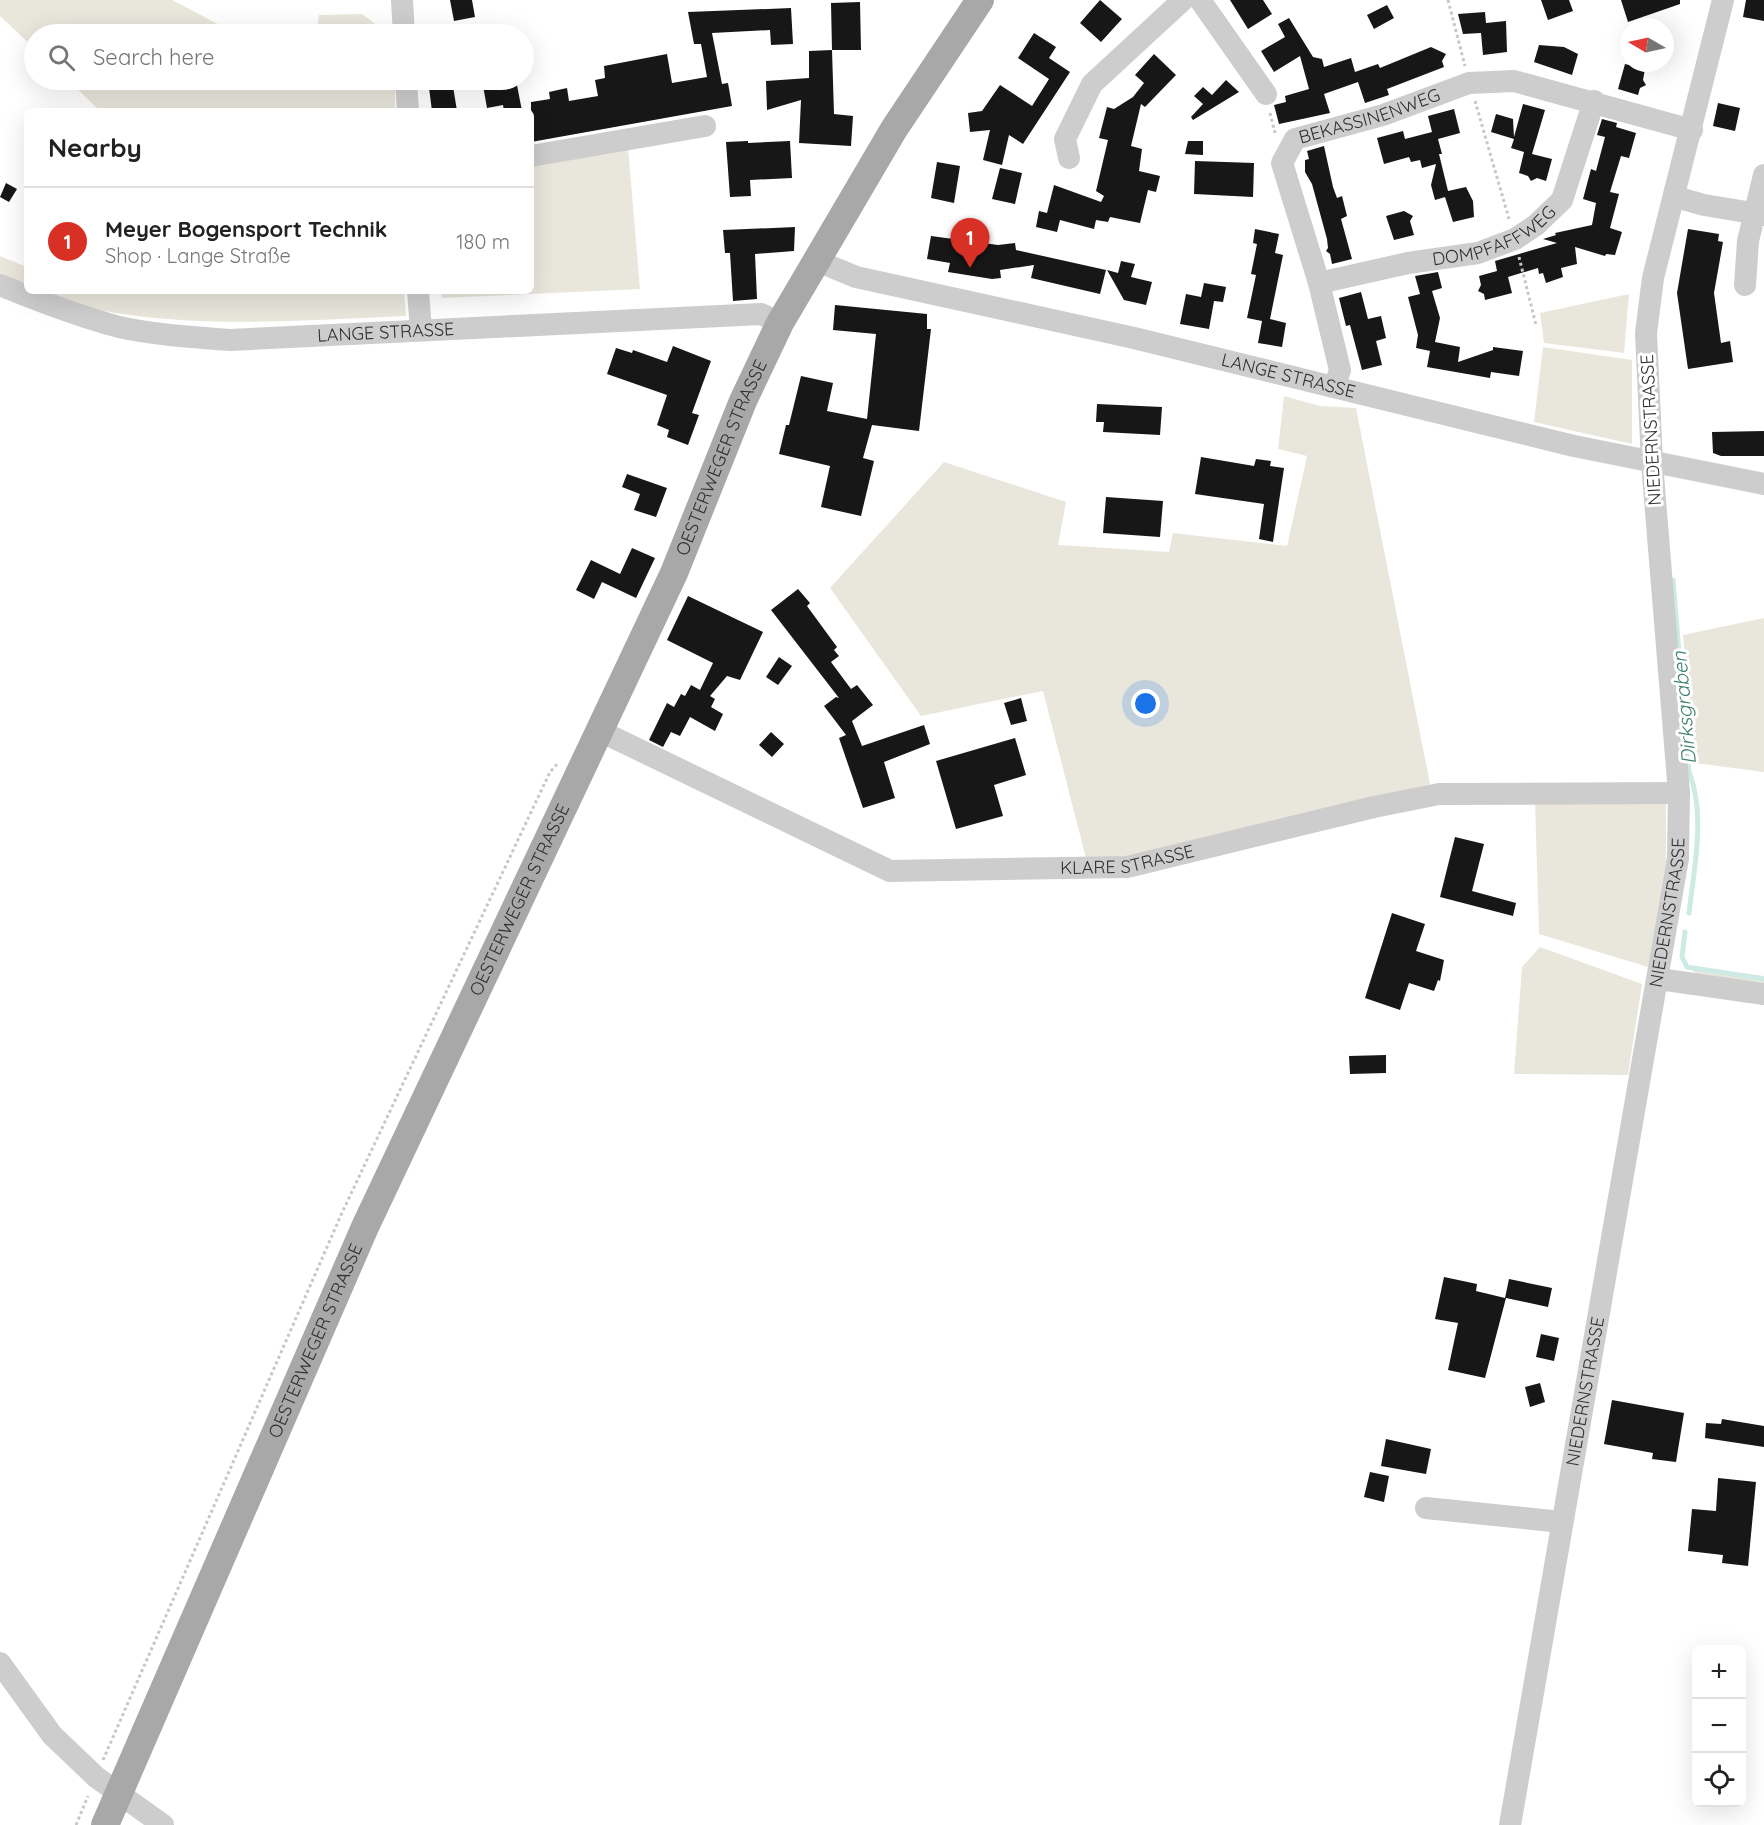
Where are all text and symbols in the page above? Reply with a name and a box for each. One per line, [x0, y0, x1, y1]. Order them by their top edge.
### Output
north arrow [1620, 18, 1674, 72]
search box [24, 24, 534, 90]
icon: search [45, 41, 78, 74]
text: Search here [93, 43, 214, 71]
street label: BEKASSINENWEG [1296, 83, 1443, 148]
text: Nearby [48, 131, 142, 164]
street label: DOMPFAFFWEG [1431, 200, 1560, 270]
text: Meyer Bogensport Technik [105, 215, 387, 243]
pin: 1 [950, 218, 990, 268]
text: 1 [64, 229, 71, 254]
text: 180 m [456, 229, 510, 254]
text: Shop · Lange Straße [105, 243, 291, 268]
street label: LANGE STRASSE [317, 317, 455, 347]
street label: LANGE STRASSE [1219, 348, 1358, 403]
street label: NIEDERNSTRASSE [1635, 354, 1666, 506]
street label: OESTERWEGER STRASSE [670, 356, 772, 559]
water label: Dirksgraben [1666, 650, 1701, 766]
your location [1131, 689, 1160, 718]
street label: OESTERWEGER STRASSE [464, 800, 574, 999]
street label: NIEDERNSTRASSE [1644, 838, 1689, 989]
street label: KLARE STRASSE [1060, 839, 1196, 879]
street label: OESTERWEGER STRASSE [263, 1240, 367, 1441]
street label: NIEDERNSTRASSE [1561, 1315, 1609, 1468]
map controls [1692, 1645, 1746, 1807]
button: + [1692, 1645, 1746, 1699]
button: − [1692, 1699, 1746, 1753]
button: locate [1692, 1753, 1746, 1807]

